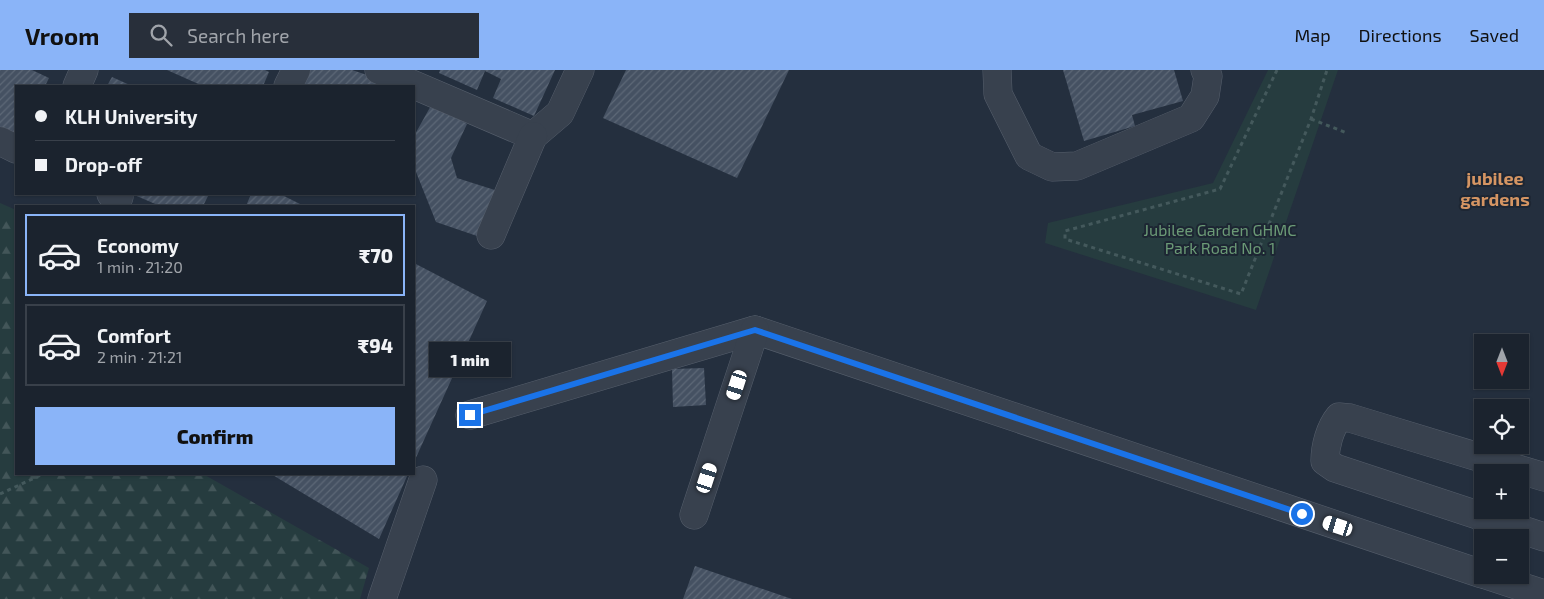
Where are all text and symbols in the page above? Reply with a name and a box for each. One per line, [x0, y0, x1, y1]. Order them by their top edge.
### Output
search box [129, 13, 479, 58]
text: Vroom [25, 21, 99, 50]
icon: search [147, 21, 175, 49]
text: Search here [187, 24, 289, 47]
text: Map [1294, 24, 1331, 46]
text: Directions [1359, 24, 1442, 46]
text: Saved [1470, 24, 1519, 46]
text: KLH University [65, 105, 197, 128]
text: Drop-off [65, 153, 142, 176]
district label: jubilee gardens [1460, 167, 1530, 210]
park label: Jubilee Garden GHMC Park Road No. 1 [1144, 220, 1296, 257]
icon: car [37, 233, 82, 278]
text: Economy [97, 234, 179, 257]
text: ₹70 [359, 244, 393, 267]
text: 1 min · 21:20 [97, 257, 183, 276]
icon: car [37, 323, 82, 368]
text: Comfort [97, 324, 171, 347]
text: ₹94 [358, 334, 393, 357]
north arrow [1474, 334, 1529, 389]
map controls [1474, 334, 1529, 584]
callout: 1 min [429, 342, 511, 378]
text: 2 min · 21:21 [97, 347, 182, 366]
text: 1 min [450, 350, 490, 369]
car [725, 368, 748, 402]
button: locate [1474, 399, 1529, 454]
route end [459, 404, 481, 426]
button: Confirm [35, 407, 395, 465]
car [695, 461, 718, 495]
button: + [1474, 464, 1529, 519]
route start [1291, 503, 1313, 525]
car [1321, 514, 1354, 538]
button: − [1474, 529, 1529, 584]

